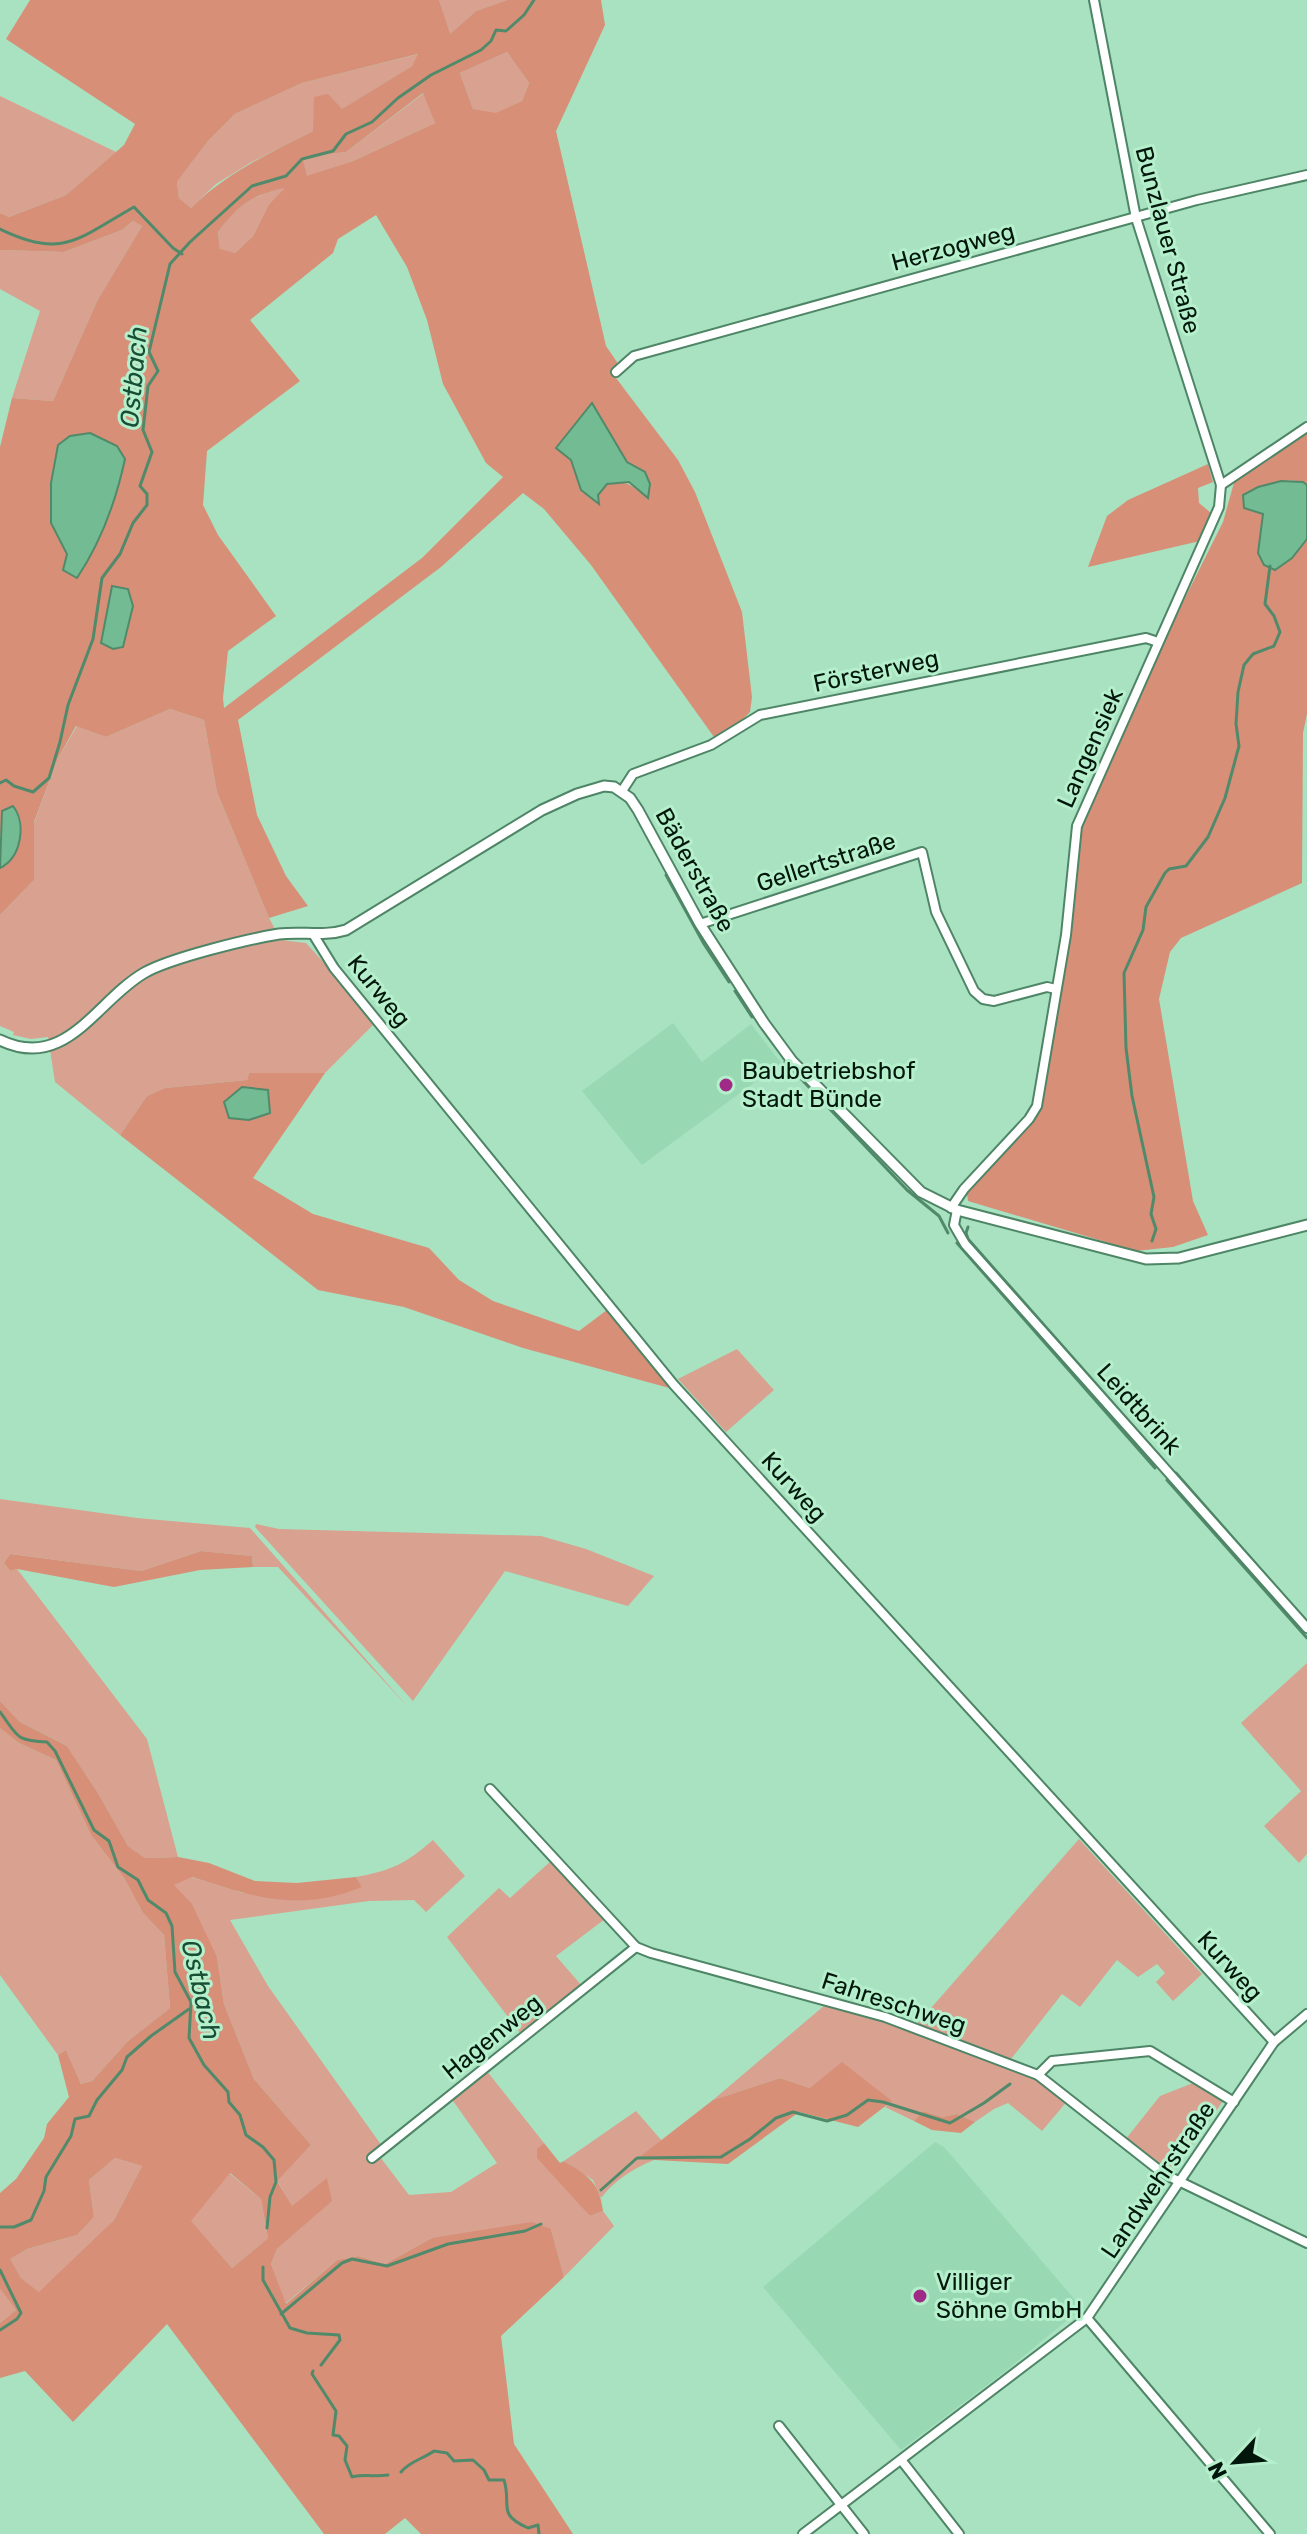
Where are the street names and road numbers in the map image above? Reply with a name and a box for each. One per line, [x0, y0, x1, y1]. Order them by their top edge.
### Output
street label: Bunzlauer Straße [1130, 143, 1206, 337]
street label: Herzogweg [888, 217, 1018, 277]
street label: Försterweg [811, 644, 941, 698]
street label: Langensiek [1051, 684, 1129, 812]
street label: Bäderstraße [649, 803, 741, 937]
street label: Gellertstraße [753, 826, 899, 898]
street label: Kurweg [342, 949, 416, 1033]
street label: Leidtbrink [1091, 1358, 1187, 1461]
street label: Kurweg [755, 1446, 833, 1528]
street label: Kurweg [1191, 1925, 1269, 2007]
street label: Fahreschweg [818, 1966, 970, 2040]
street label: Hagenweg [437, 1989, 547, 2085]
street label: Landwehrstraße [1095, 2096, 1221, 2264]

